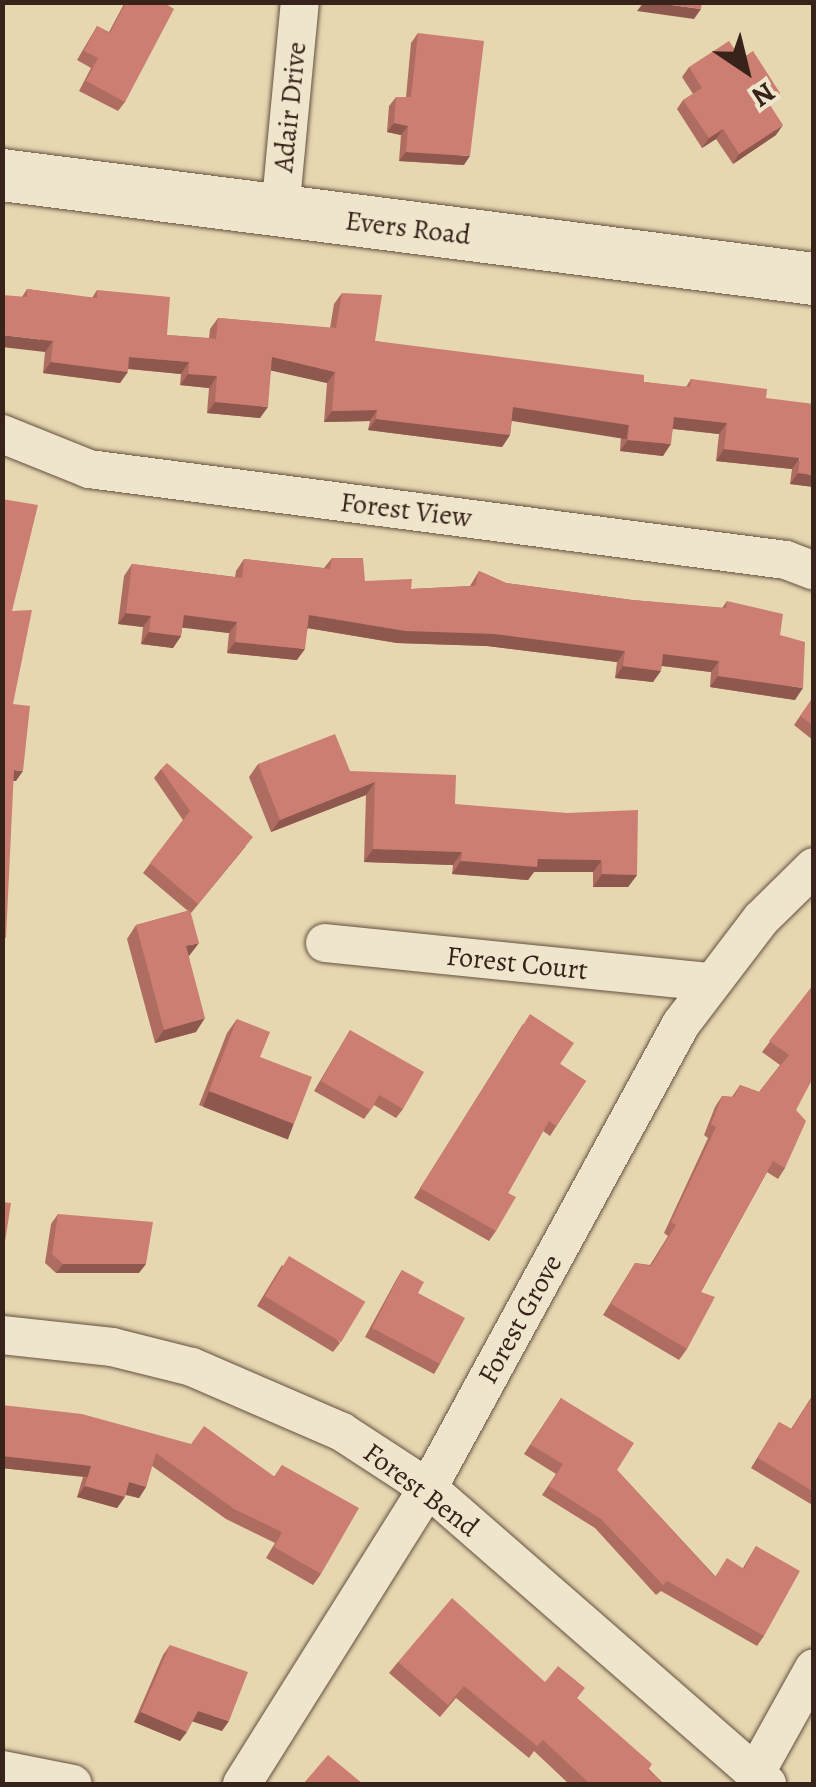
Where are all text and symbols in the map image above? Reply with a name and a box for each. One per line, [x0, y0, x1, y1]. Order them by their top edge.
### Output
north arrow [696, 20, 796, 120]
street label: Adair Drive [266, 40, 314, 174]
text: N [744, 73, 782, 116]
street label: Evers Road [343, 204, 473, 252]
street label: Forest View [338, 485, 474, 535]
street label: Forest Court [445, 939, 589, 987]
street label: Forest Grove [471, 1248, 569, 1390]
street label: Forest Bend [357, 1436, 485, 1544]

